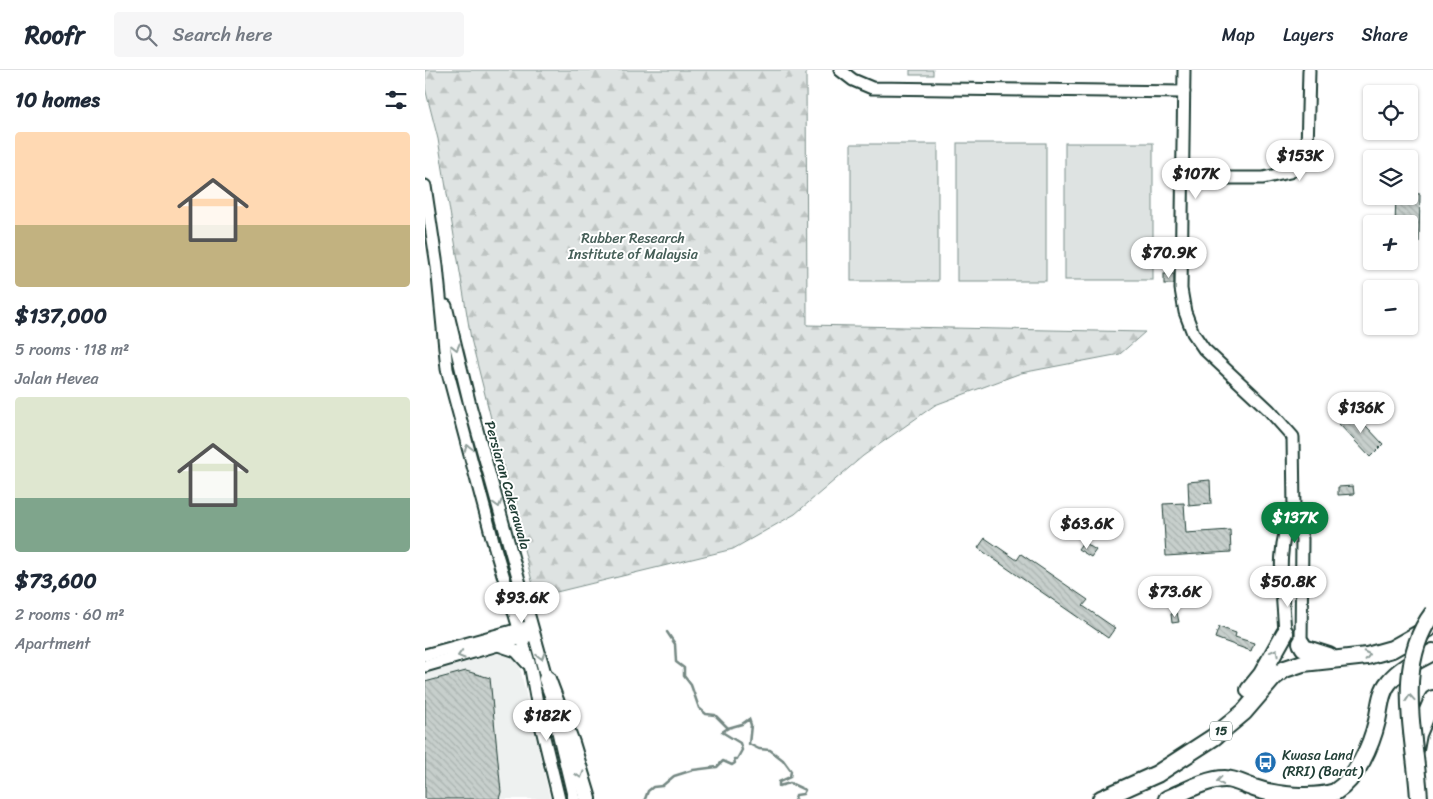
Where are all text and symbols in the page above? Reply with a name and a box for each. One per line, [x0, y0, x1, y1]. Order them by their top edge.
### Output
search box [114, 12, 464, 57]
text: Roofr [25, 14, 84, 56]
text: Search here [172, 18, 273, 51]
text: Map [1222, 19, 1255, 51]
text: Layers [1283, 19, 1334, 51]
text: Share [1362, 19, 1408, 51]
icon: search [132, 21, 160, 49]
text: 10 homes [15, 81, 100, 119]
map controls [1363, 85, 1418, 335]
button: locate [1363, 85, 1418, 140]
icon: filters [382, 86, 410, 114]
pin: $153K [1265, 140, 1335, 182]
text: $153K [1277, 141, 1323, 170]
button: layers [1363, 150, 1418, 205]
pin: $107K [1161, 158, 1231, 200]
text: $107K [1173, 159, 1219, 188]
icon: home [168, 165, 258, 255]
button: + [1363, 215, 1418, 270]
park label: Rubber Research Institute of Malaysia [567, 226, 699, 267]
pin: $70.9K [1128, 236, 1210, 279]
text: $70.9K [1142, 238, 1196, 267]
button: − [1363, 280, 1418, 335]
text: $137,000 [15, 297, 107, 335]
text: 5 rooms · 118 m² [15, 335, 129, 364]
one-way arrow [450, 343, 461, 352]
text: Jalan Hevea [15, 364, 99, 393]
pin: $136K [1326, 392, 1396, 434]
text: $136K [1338, 393, 1384, 422]
street label: Persiaran Cakerawala [477, 418, 538, 553]
icon: home [168, 430, 258, 520]
one-way arrow [463, 445, 473, 453]
one-way arrow [493, 500, 503, 508]
pin: $137K [1260, 502, 1330, 544]
text: $137K [1272, 503, 1318, 532]
pin: $63.6K [1046, 508, 1128, 550]
text: $63.6K [1061, 509, 1113, 538]
text: $73,600 [15, 562, 97, 600]
pin: $50.8K [1247, 566, 1329, 608]
text: $50.8K [1261, 567, 1315, 596]
pin: $73.6K [1134, 576, 1216, 618]
text: $73.6K [1149, 577, 1201, 606]
pin: $93.6K [481, 582, 563, 624]
text: $93.6K [495, 583, 549, 612]
text: 2 rooms · 60 m² [15, 600, 125, 629]
text: Apartment [15, 629, 91, 658]
one-way arrow [1268, 648, 1278, 657]
one-way arrow [458, 650, 466, 660]
one-way arrow [1363, 650, 1372, 661]
one-way arrow [536, 652, 546, 660]
one-way arrow [1405, 694, 1416, 702]
pin: $182K [512, 700, 582, 742]
text: $182K [524, 701, 570, 730]
road number: 15 [1210, 721, 1232, 740]
place label: Kwasa Land (RRI) (Barat) [1282, 743, 1364, 784]
bus stop icon: Kwasa Land (RRI) (Barat) [1254, 751, 1278, 775]
one-way arrow [575, 770, 585, 778]
one-way arrow [1215, 775, 1224, 785]

